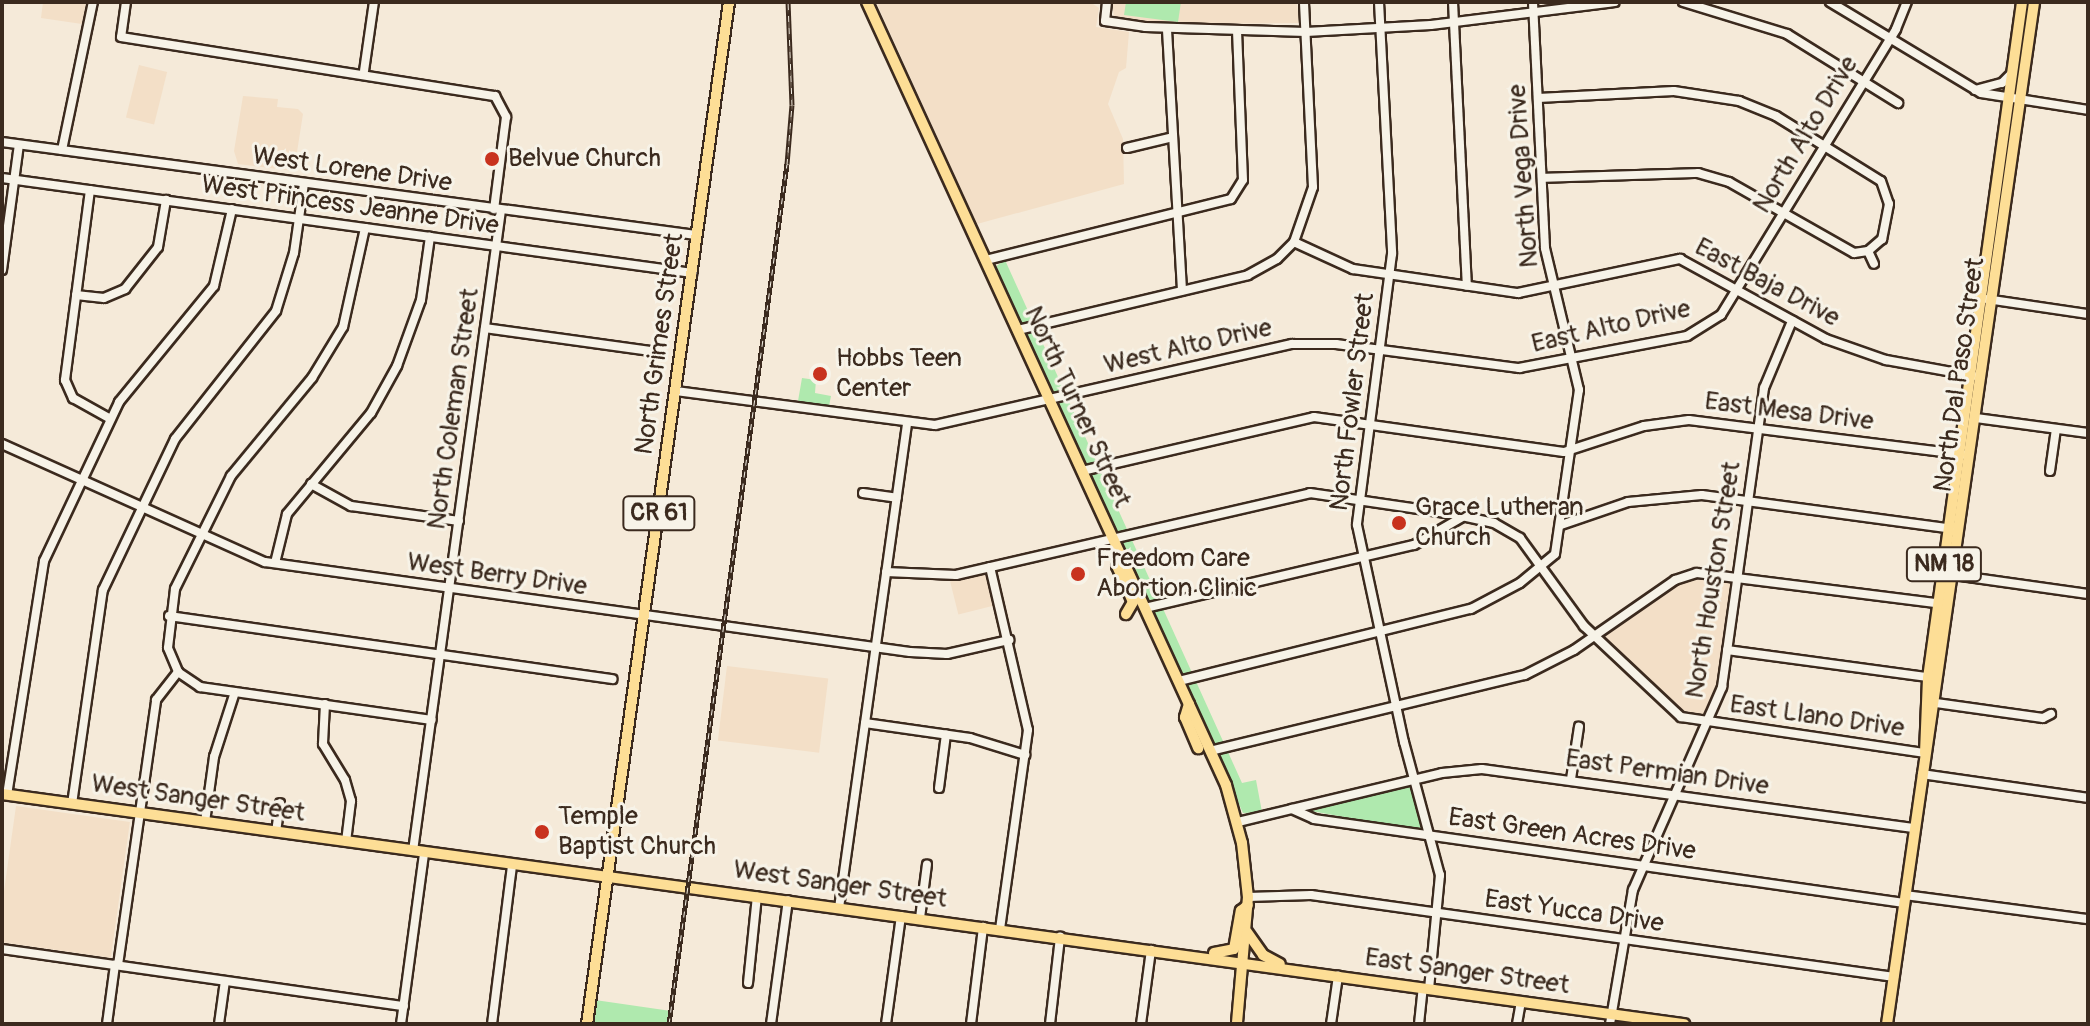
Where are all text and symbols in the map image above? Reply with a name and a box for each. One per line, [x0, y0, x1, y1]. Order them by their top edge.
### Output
street label: North Alto Drive [1747, 51, 1865, 219]
street label: North Vega Drive [1502, 83, 1546, 269]
street label: West Lorene Drive [250, 141, 454, 199]
place label: Belvue Church [508, 143, 661, 175]
marker: Belvue Church [483, 150, 501, 168]
street label: West Princess Jeanne Drive [199, 170, 501, 242]
street label: North Grimes Street [629, 231, 691, 457]
street label: East Baja Drive [1689, 232, 1845, 334]
street label: North Dal Paso Street [1928, 256, 1992, 494]
street label: North Coleman Street [422, 286, 486, 532]
street label: North Fowler Street [1324, 291, 1382, 513]
street label: East Alto Drive [1529, 294, 1693, 360]
street label: North Turner Street [1017, 302, 1137, 512]
street label: West Alto Drive [1101, 313, 1275, 381]
place label: Hobbs Teen Center [836, 343, 962, 404]
marker: Hobbs Teen Center [811, 365, 829, 383]
street label: East Mesa Drive [1703, 386, 1875, 438]
street label: North Houston Street [1680, 459, 1748, 701]
place label: Grace Lutheran Church [1415, 492, 1584, 554]
road number: CR 61 [621, 493, 697, 533]
marker: Grace Lutheran Church [1390, 514, 1408, 532]
place label: Freedom Care Abortion Clinic [1096, 543, 1257, 604]
road number: NM 18 [1904, 544, 1984, 584]
street label: West Berry Drive [405, 547, 589, 603]
marker: Freedom Care Abortion Clinic [1067, 563, 1089, 585]
street label: East Llano Drive [1728, 689, 1906, 745]
street label: East Permian Drive [1563, 743, 1771, 803]
street label: West Sanger Street [89, 769, 307, 829]
place label: Temple Baptist Church [558, 801, 716, 862]
street label: East Green Acres Drive [1446, 802, 1698, 868]
marker: Temple Baptist Church [533, 823, 551, 841]
street label: West Sanger Street [731, 855, 949, 915]
street label: East Yucca Drive [1482, 884, 1666, 940]
street label: East Sanger Street [1363, 942, 1571, 1002]

